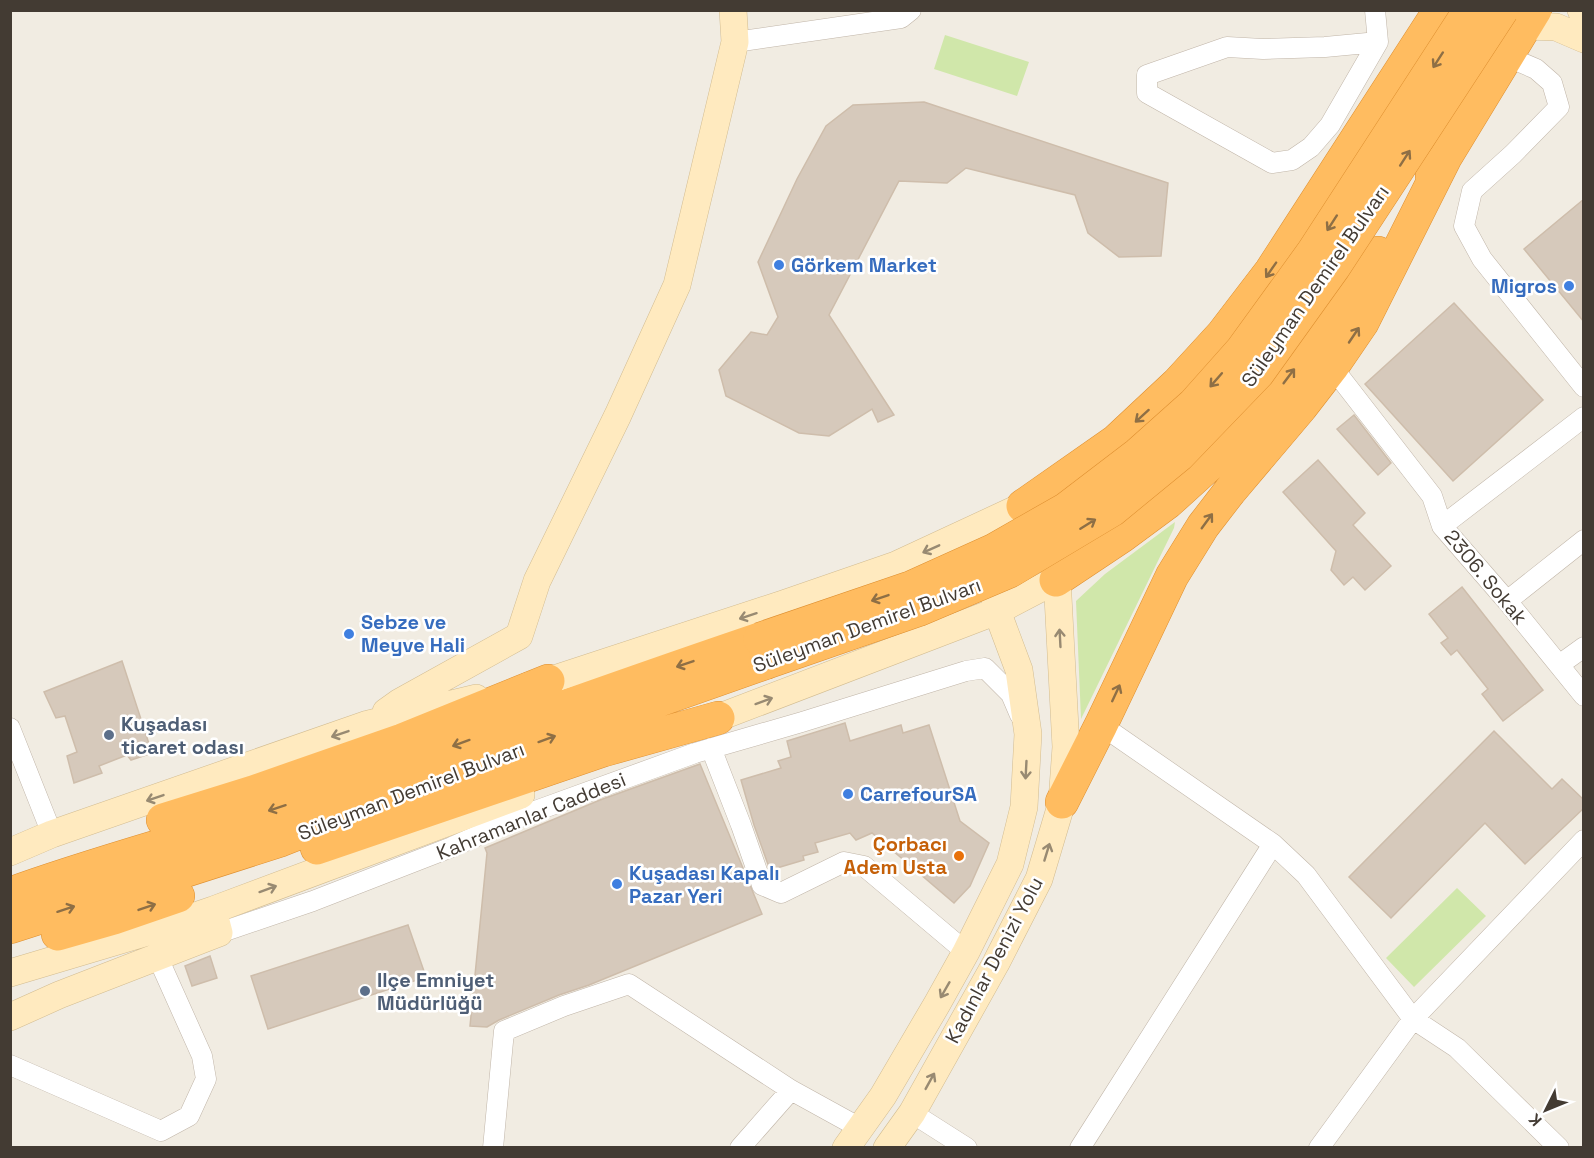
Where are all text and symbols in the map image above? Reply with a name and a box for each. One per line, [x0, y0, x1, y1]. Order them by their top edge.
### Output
one-way arrow [1432, 51, 1444, 67]
one-way arrow [1399, 150, 1411, 167]
street label: Süleyman Demirel Bulvarı [1235, 180, 1395, 392]
one-way arrow [1325, 214, 1337, 231]
place label: Görkem Market [791, 252, 937, 278]
marker: Görkem Market [772, 258, 786, 272]
one-way arrow [1264, 262, 1277, 278]
place label: Migros [1491, 273, 1557, 299]
marker: Migros [1562, 279, 1576, 293]
one-way arrow [1348, 327, 1360, 344]
one-way arrow [1282, 369, 1295, 385]
one-way arrow [1209, 372, 1223, 387]
one-way arrow [1135, 409, 1150, 423]
one-way arrow [1201, 513, 1214, 529]
one-way arrow [1079, 518, 1096, 530]
street label: 2306. Sokak [1439, 524, 1533, 630]
one-way arrow [923, 544, 941, 555]
street label: Süleyman Demirel Bulvarı [750, 572, 984, 678]
one-way arrow [871, 593, 890, 604]
place label: Sebze ve Meyve Hali [361, 609, 465, 658]
one-way arrow [739, 611, 758, 622]
marker: Sebze ve Meyve Hali [342, 627, 356, 641]
one-way arrow [1054, 629, 1065, 649]
one-way arrow [675, 659, 694, 670]
one-way arrow [1111, 684, 1123, 702]
one-way arrow [754, 694, 773, 705]
place label: Kuşadası ticaret odası [121, 711, 244, 760]
marker: Kuşadası ticaret odası [102, 728, 116, 742]
one-way arrow [331, 730, 349, 741]
one-way arrow [537, 733, 556, 744]
street label: Süleyman Demirel Bulvarı [294, 736, 528, 846]
one-way arrow [452, 738, 471, 749]
one-way arrow [1021, 760, 1032, 780]
street label: Kahramanlar Caddesi [433, 766, 629, 866]
place label: CarrefourSA [860, 781, 977, 807]
marker: CarrefourSA [841, 787, 855, 801]
one-way arrow [147, 794, 165, 805]
one-way arrow [268, 804, 287, 815]
place label: Çorbacı Adem Usta [843, 831, 947, 880]
one-way arrow [1042, 843, 1053, 862]
marker: Çorbacı Adem Usta [952, 849, 966, 863]
place label: Kuşadası Kapalı Pazar Yeri [629, 860, 780, 909]
street label: Kadınlar Denizi Yolu [939, 872, 1049, 1048]
marker: Kuşadası Kapalı Pazar Yeri [610, 877, 624, 891]
one-way arrow [258, 883, 276, 894]
one-way arrow [137, 900, 156, 911]
one-way arrow [56, 902, 75, 913]
place label: Ilçe Emniyet Müdürlüğü [377, 967, 494, 1016]
one-way arrow [939, 980, 950, 998]
marker: Ilçe Emniyet Müdürlüğü [358, 984, 372, 998]
one-way arrow [924, 1073, 936, 1090]
north arrow [1516, 1080, 1576, 1140]
text: K [1524, 1109, 1546, 1131]

